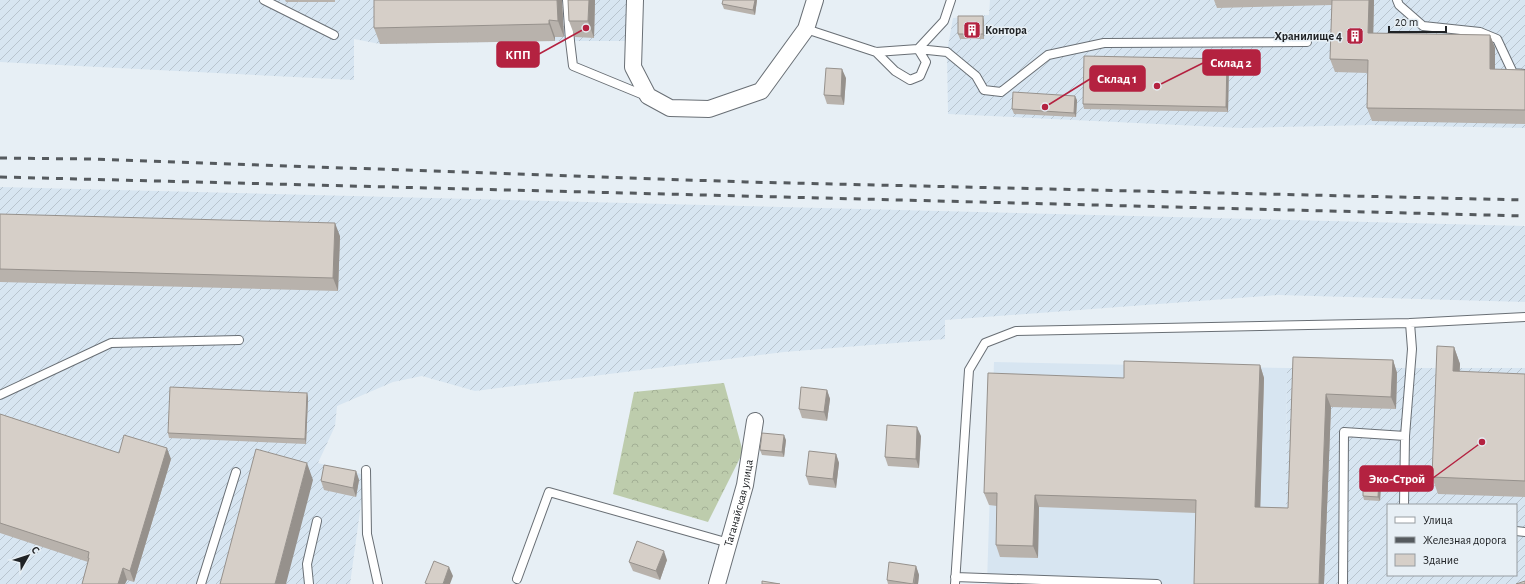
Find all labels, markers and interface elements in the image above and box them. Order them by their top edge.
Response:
scale bar [1389,8,1446,34]
text: 20 m [1395,16,1418,28]
building icon: Контора [962,20,982,40]
place label: Контора [985,24,1027,36]
building icon: Хранилище 4 [1345,26,1365,46]
place label: Хранилище 4 [1274,30,1342,42]
callout: КПП [497,42,539,67]
text: КПП [505,49,531,62]
callout: Склад 2 [1203,50,1260,75]
text: Склад 2 [1210,57,1252,70]
callout: Склад 1 [1090,66,1145,91]
text: Склад 1 [1097,73,1137,86]
street label: Таганайская улица [722,458,755,548]
callout: Эко-Строй [1360,466,1433,491]
text: Эко-Строй [1369,473,1425,486]
legend [1387,504,1517,576]
text: Улица [1423,514,1453,526]
text: Железная дорога [1423,534,1507,546]
north arrow [8,536,48,576]
text: С [29,544,42,556]
text: Здание [1423,554,1459,566]

